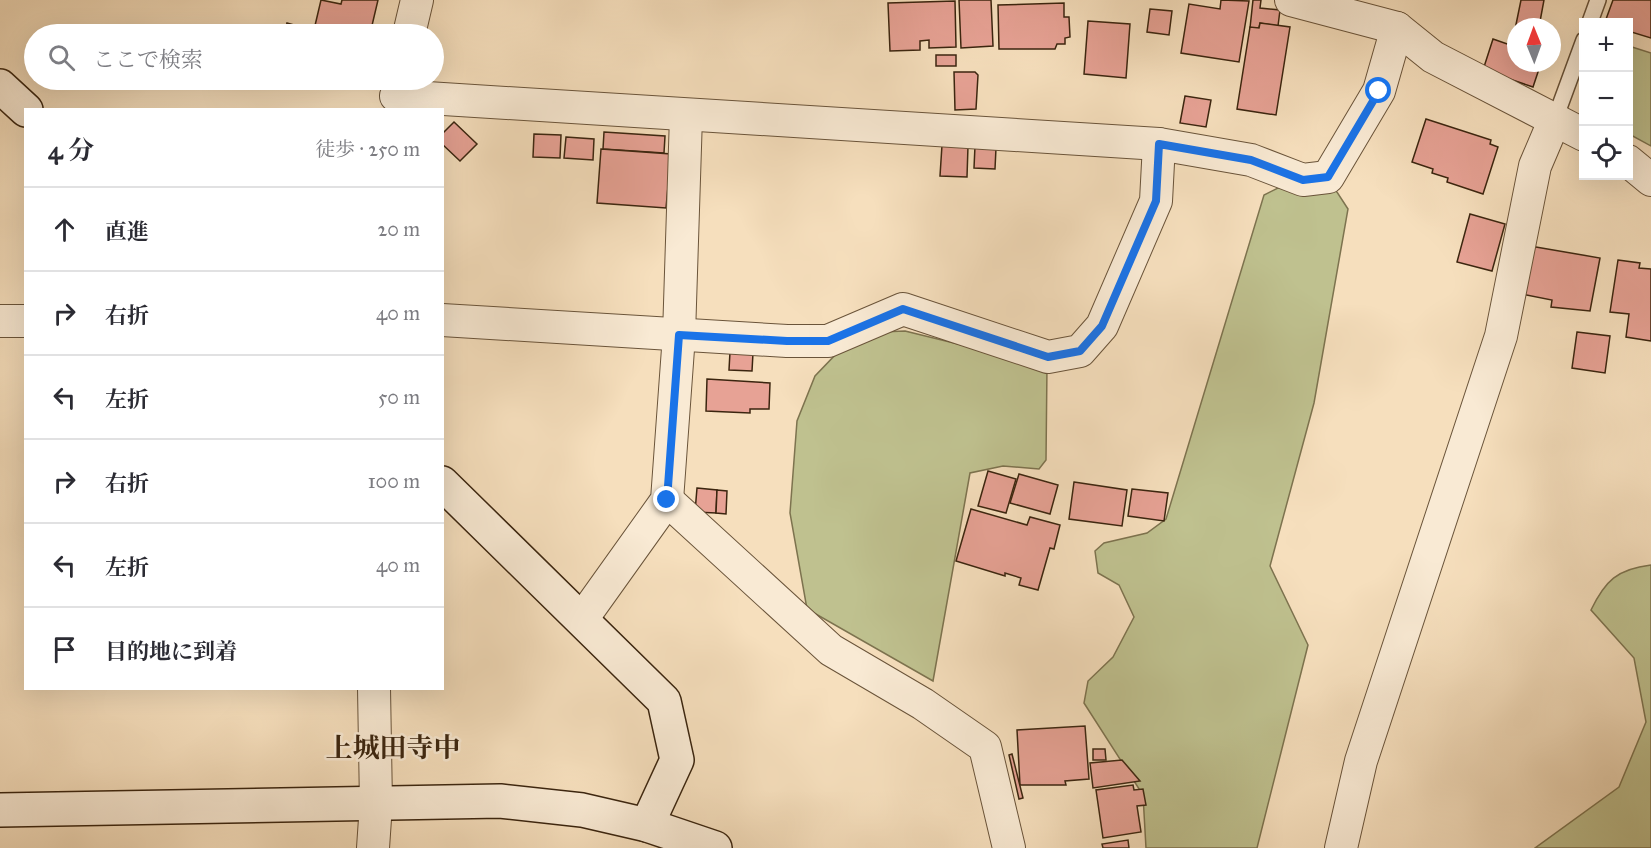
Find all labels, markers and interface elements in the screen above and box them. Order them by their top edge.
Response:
north arrow [1507,18,1561,72]
map controls [1579,18,1633,180]
button: + [1579,18,1633,72]
search box [24,24,444,90]
icon: search [45,41,78,74]
text: ここで検索 [93,46,203,73]
button: − [1579,72,1633,126]
route start [1365,77,1391,103]
button: locate [1579,126,1633,180]
text: 4 分 [48,134,94,166]
text: 徒歩 · 250 m [315,137,420,161]
icon: ahead [48,213,81,246]
text: 20 m [377,217,420,241]
text: 直進 [105,218,149,245]
icon: right [48,297,81,330]
text: 40 m [376,301,420,325]
text: 右折 [105,302,149,329]
icon: left [48,381,81,414]
text: 50 m [378,385,420,409]
text: 左折 [105,386,149,413]
icon: right [48,465,81,498]
text: 100 m [368,469,420,493]
text: 右折 [105,470,149,497]
route end [653,486,679,512]
icon: left [48,549,81,582]
text: 40 m [376,553,420,577]
text: 左折 [105,554,149,581]
icon: arrive [48,633,81,666]
text: 目的地に到着 [105,638,237,665]
district label: 上城田寺中 [326,731,461,764]

